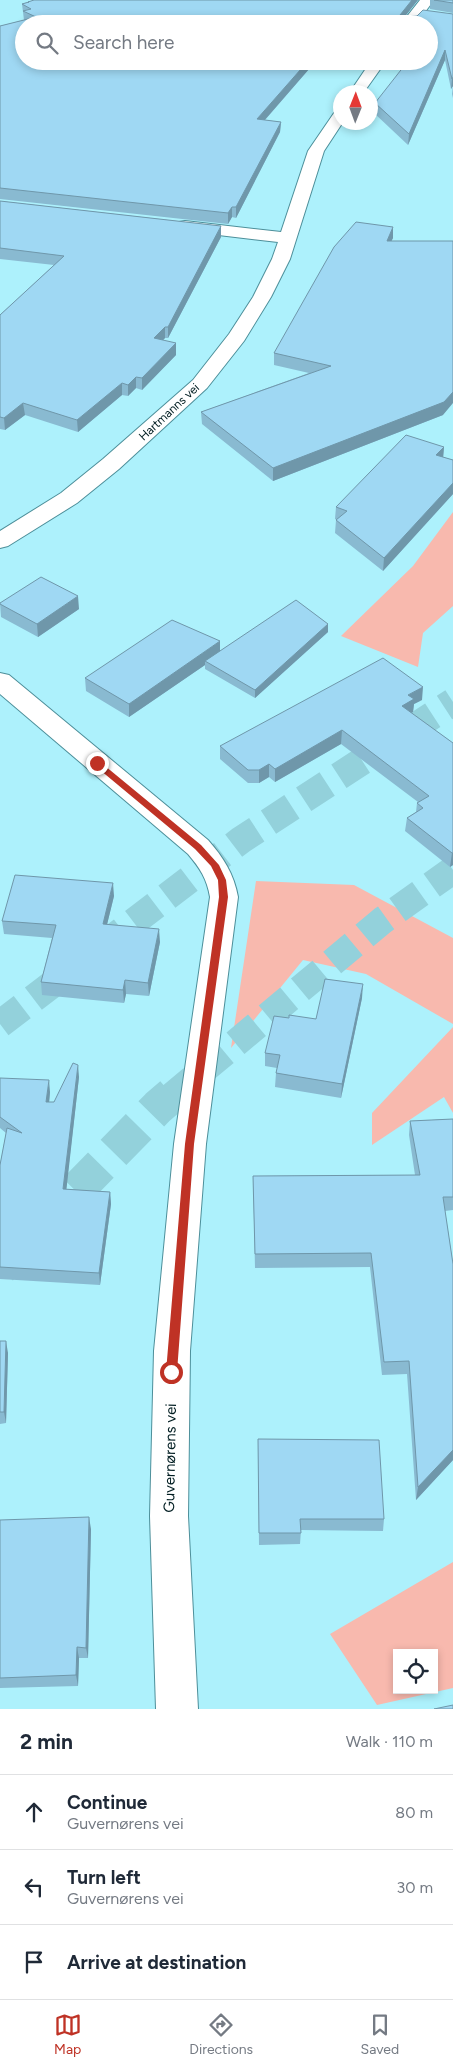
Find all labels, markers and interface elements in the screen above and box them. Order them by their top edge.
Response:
search box [15,15,438,70]
icon: search [33,29,61,57]
text: Search here [73,31,175,54]
north arrow [333,85,378,130]
street label: Hartmanns vei [136,380,202,444]
route end [86,752,109,775]
route start [160,1361,183,1384]
street label: Guvernørens vei [160,1403,180,1513]
map controls [393,1649,438,1694]
button: locate [393,1649,438,1694]
text: 2 min [20,1729,73,1754]
text: Walk · 110 m [346,1732,433,1751]
text: Continue [67,1791,147,1814]
icon: ahead [20,1798,48,1826]
text: 80 m [395,1803,433,1822]
text: Guvernørens vei [67,1814,184,1833]
text: Turn left [67,1866,141,1889]
icon: left [20,1873,48,1901]
text: 30 m [396,1878,433,1897]
text: Guvernørens vei [67,1889,184,1908]
icon: arrive [20,1948,48,1976]
text: Arrive at destination [67,1951,246,1974]
tab: Map [54,2011,82,2058]
tab: Directions [189,2011,253,2058]
tab: Saved [361,2011,399,2058]

